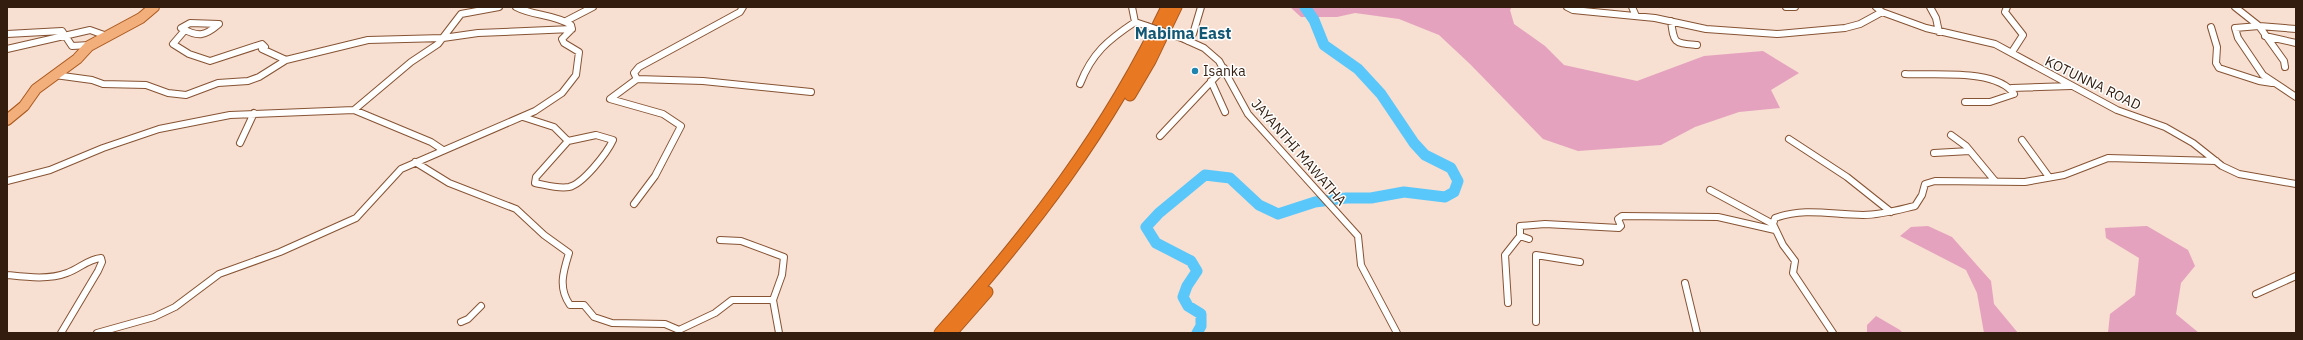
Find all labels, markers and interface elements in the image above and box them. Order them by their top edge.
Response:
district label: Mabima East [1135,23,1231,43]
street label: KOTUNNA ROAD [2042,52,2144,114]
place label: Isanka [1203,62,1246,80]
marker: Isanka [1190,66,1200,76]
street label: JAYANTHI MAWATHA [1248,95,1350,209]

